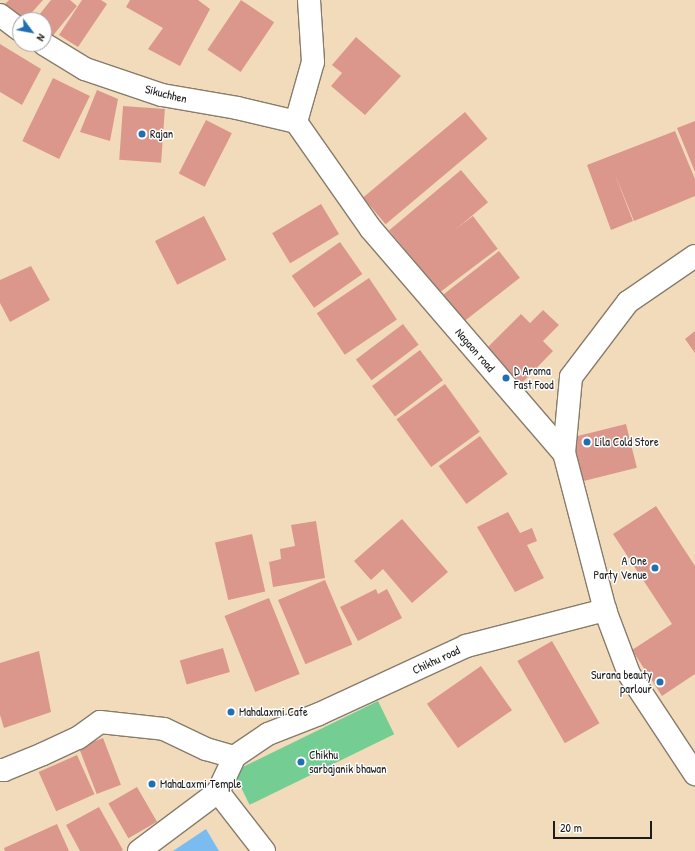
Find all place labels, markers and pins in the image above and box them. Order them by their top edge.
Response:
place label: Rajan [150,127,173,141]
marker: Rajan [137,129,147,139]
place label: D Aroma Fast Food [514,364,554,392]
marker: D Aroma Fast Food [501,373,511,383]
place label: Lila Cold Store [595,435,659,449]
marker: Lila Cold Store [582,437,592,447]
place label: A One Party Venue [593,554,647,582]
marker: A One Party Venue [650,563,660,573]
place label: Surana beauty parlour [591,668,652,696]
marker: Surana beauty parlour [655,677,665,687]
place label: Mahalaxmi Cafe [239,705,308,719]
marker: Mahalaxmi Cafe [226,707,236,717]
place label: Chikhu sarbajanik bhawan [309,748,386,776]
marker: Chikhu sarbajanik bhawan [296,757,306,767]
place label: MahaLaxmi Temple [160,777,241,791]
marker: MahaLaxmi Temple [147,779,157,789]

